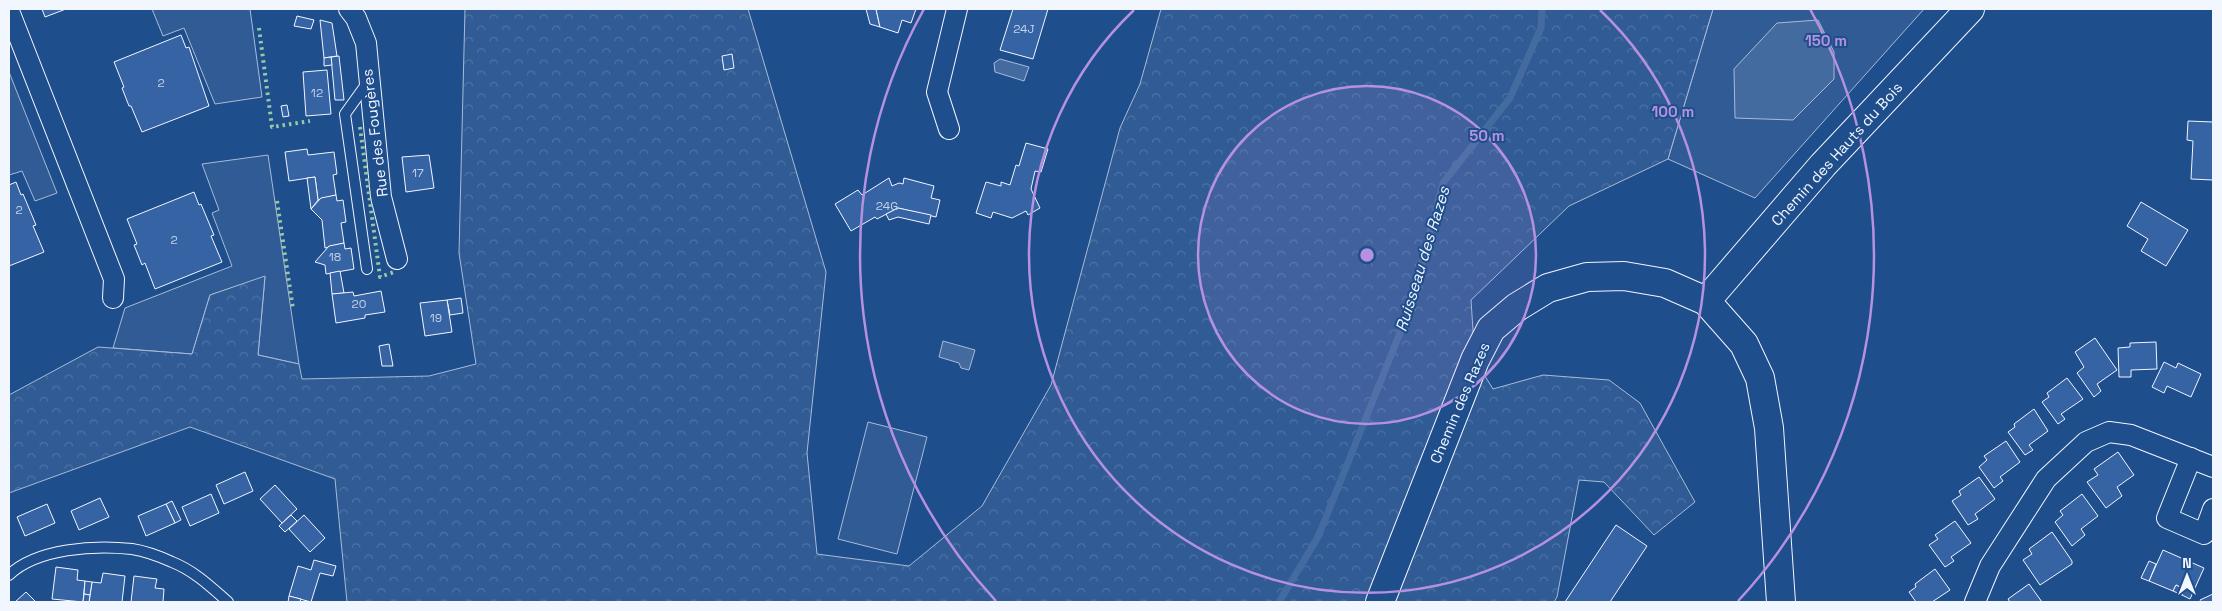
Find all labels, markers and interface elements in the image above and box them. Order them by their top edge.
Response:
house number: 24J [1013,21,1035,37]
text: 150 m [1805,31,1847,50]
street label: Rue des Fougères [357,68,392,198]
house number: 2 [157,75,165,91]
street label: Chemin des Hauts du Bois [1767,78,1906,230]
house number: 12 [311,85,323,101]
text: 100 m [1652,102,1694,121]
text: 50 m [1469,126,1505,145]
house number: 17 [412,165,424,181]
water label: Ruisseau des Razes [1390,184,1455,334]
house number: 24G [876,198,898,214]
house number: 2 [15,202,23,218]
house number: 2 [170,232,178,248]
centre of rings [1358,246,1376,264]
house number: 18 [329,249,341,265]
house number: 20 [352,296,366,312]
house number: 19 [430,310,442,326]
street label: Chemin des Razes [1425,339,1494,466]
north arrow [2162,551,2212,601]
text: N [2182,554,2192,572]

